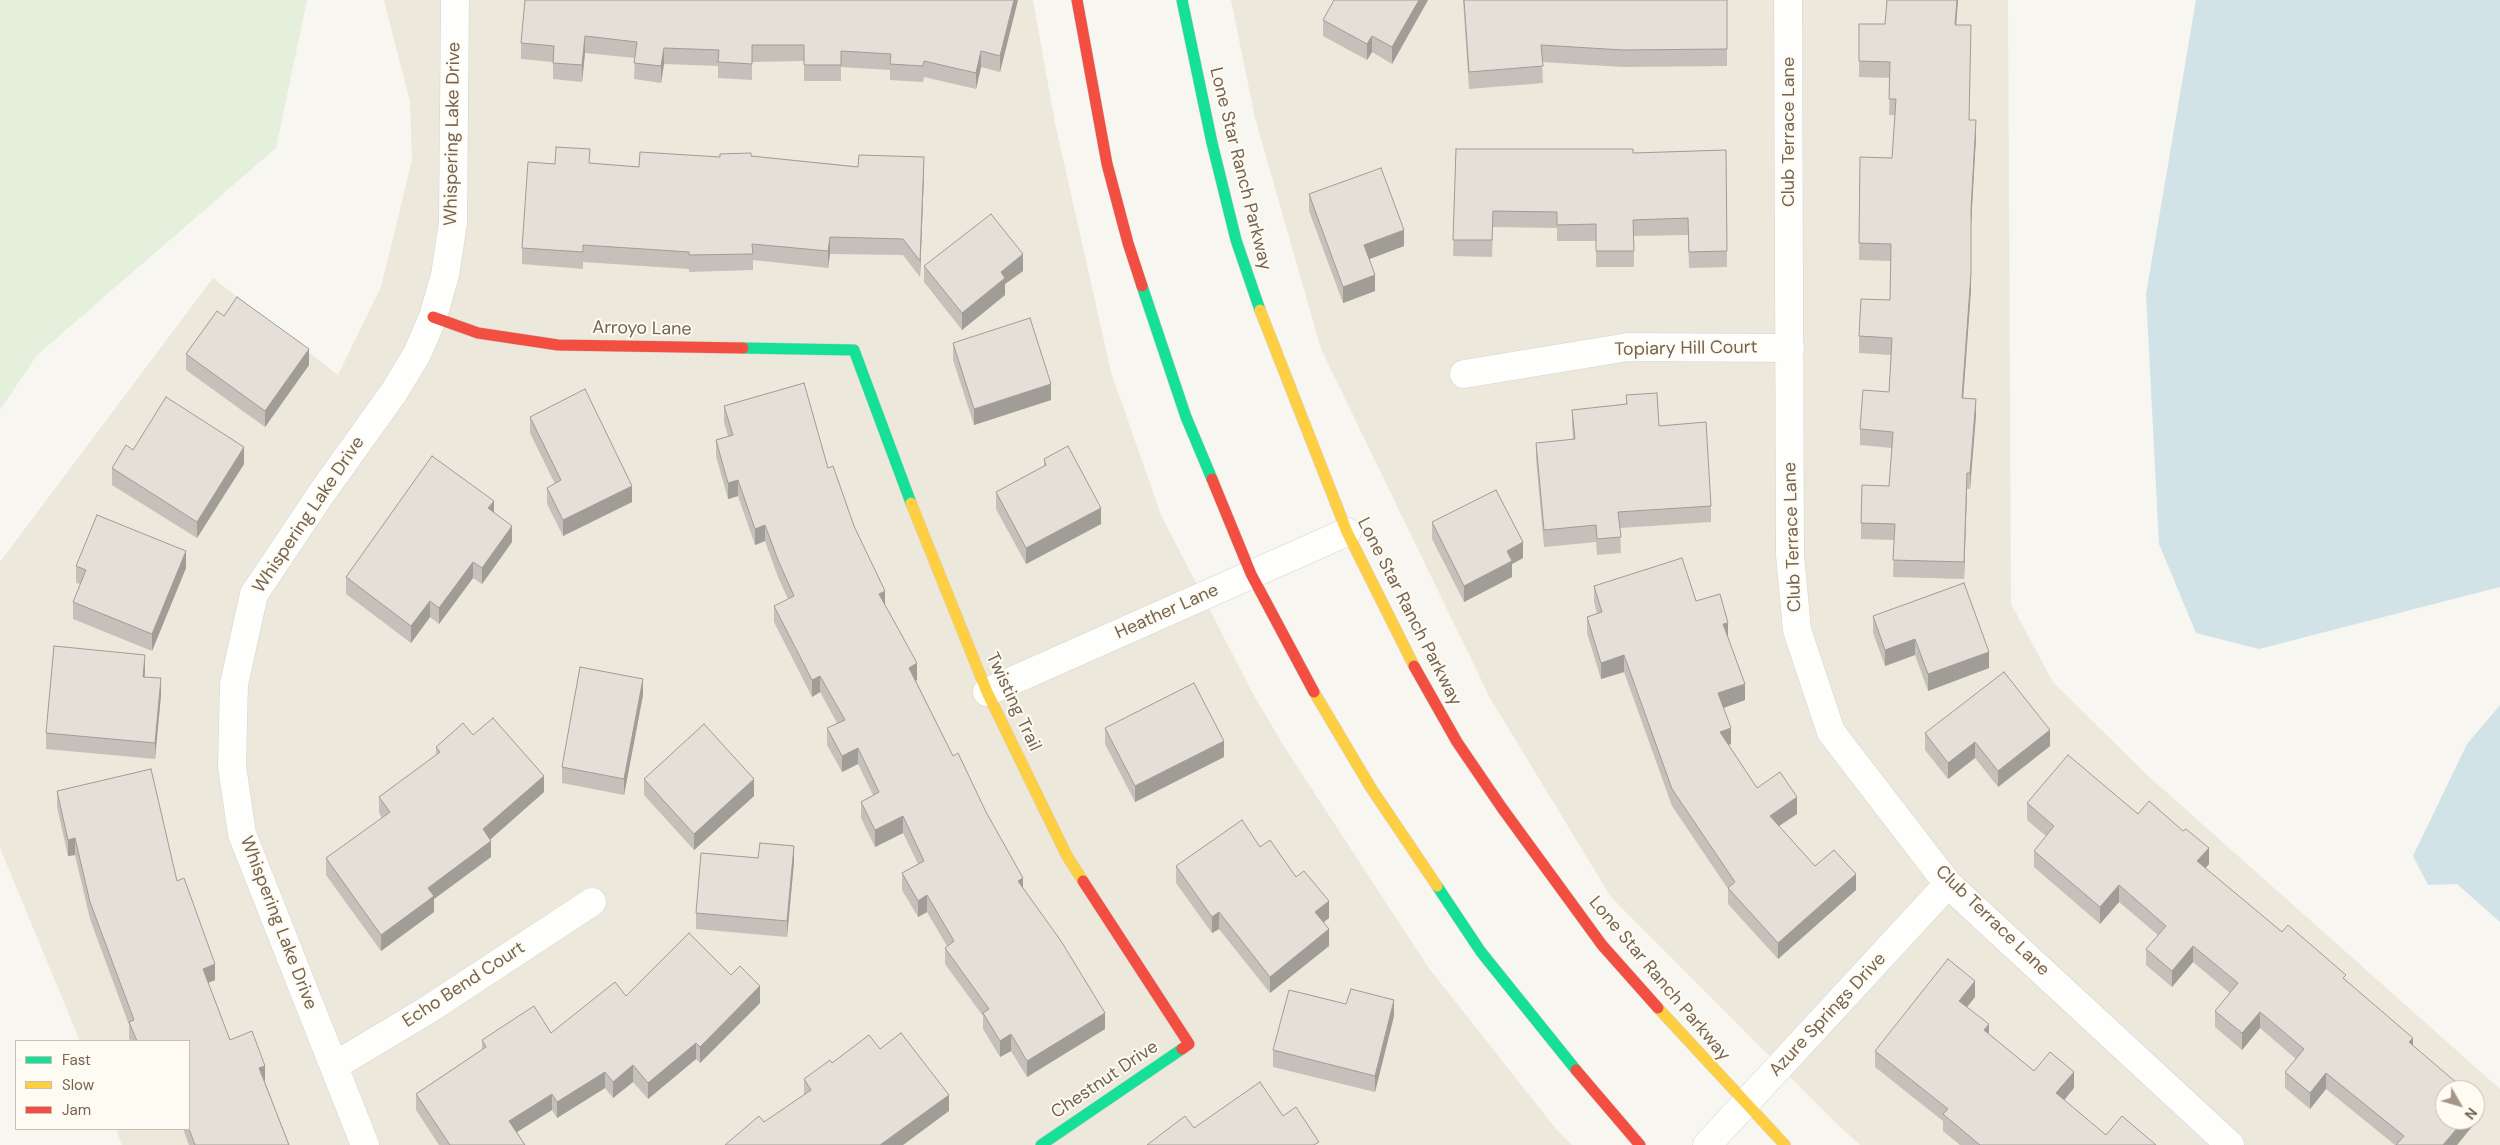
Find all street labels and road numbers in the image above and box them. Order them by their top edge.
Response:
street label: Whispering Lake Drive [441,42,465,226]
street label: Club Terrace Lane [1778,57,1800,207]
street label: Lone Star Ranch Parkway [1204,65,1276,273]
street label: Arroyo Lane [592,317,692,341]
street label: Topiary Hill Court [1614,337,1758,361]
street label: Whispering Lake Drive [249,433,369,597]
street label: Club Terrace Lane [1780,462,1806,612]
street label: Lone Star Ranch Parkway [1352,514,1466,710]
street label: Heather Lane [1112,580,1222,644]
street label: Twisting Trail [981,649,1045,755]
street label: Whispering Lake Drive [235,833,321,1013]
street label: Club Terrace Lane [1930,861,2054,981]
street label: Lone Star Ranch Parkway [1584,892,1734,1066]
street label: Echo Bend Court [399,937,529,1033]
street label: Azure Springs Drive [1765,949,1891,1081]
street label: Chestnut Drive [1047,1036,1163,1124]

